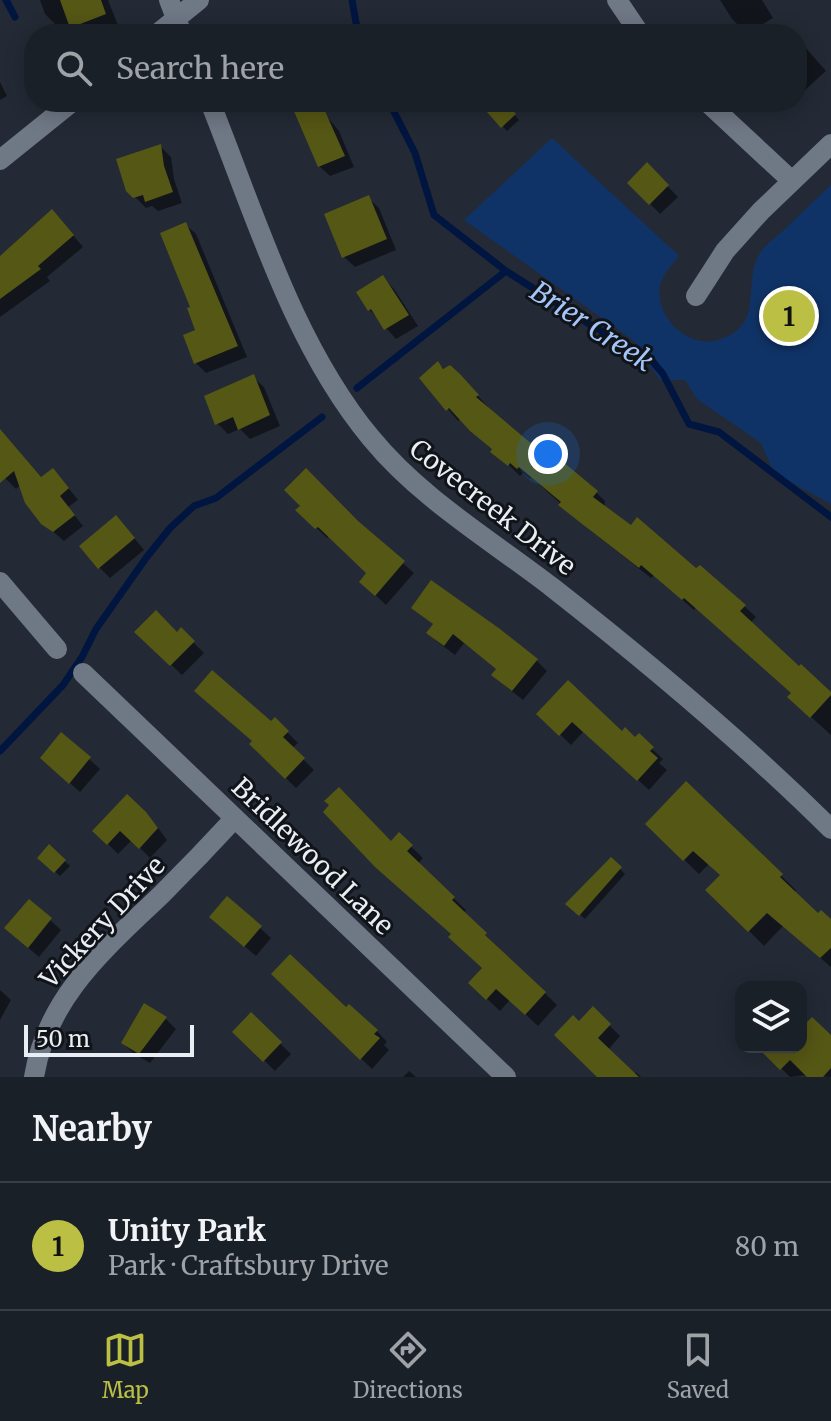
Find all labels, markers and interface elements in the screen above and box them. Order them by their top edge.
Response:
search box [24,24,807,112]
icon: search [52,46,96,90]
text: Search here [116,49,284,87]
water label: Brier Creek [524,273,660,379]
pin: 1 [763,286,815,346]
street label: Covecreek Drive [403,432,583,582]
your location [528,434,568,474]
street label: Bridlewood Lane [225,770,401,942]
street label: Vickery Drive [32,849,172,996]
map controls [735,981,807,1053]
button: layers [735,981,807,1053]
scale bar [24,1021,194,1057]
text: 50 m [36,1025,90,1053]
text: Nearby [32,1108,152,1150]
text: Unity Park [108,1211,266,1249]
text: 1 [52,1230,64,1263]
text: 80 m [735,1230,799,1263]
text: Park · Craftsbury Drive [108,1249,389,1282]
tab: Map [102,1328,149,1404]
tab: Directions [353,1328,463,1404]
tab: Saved [667,1328,729,1404]

